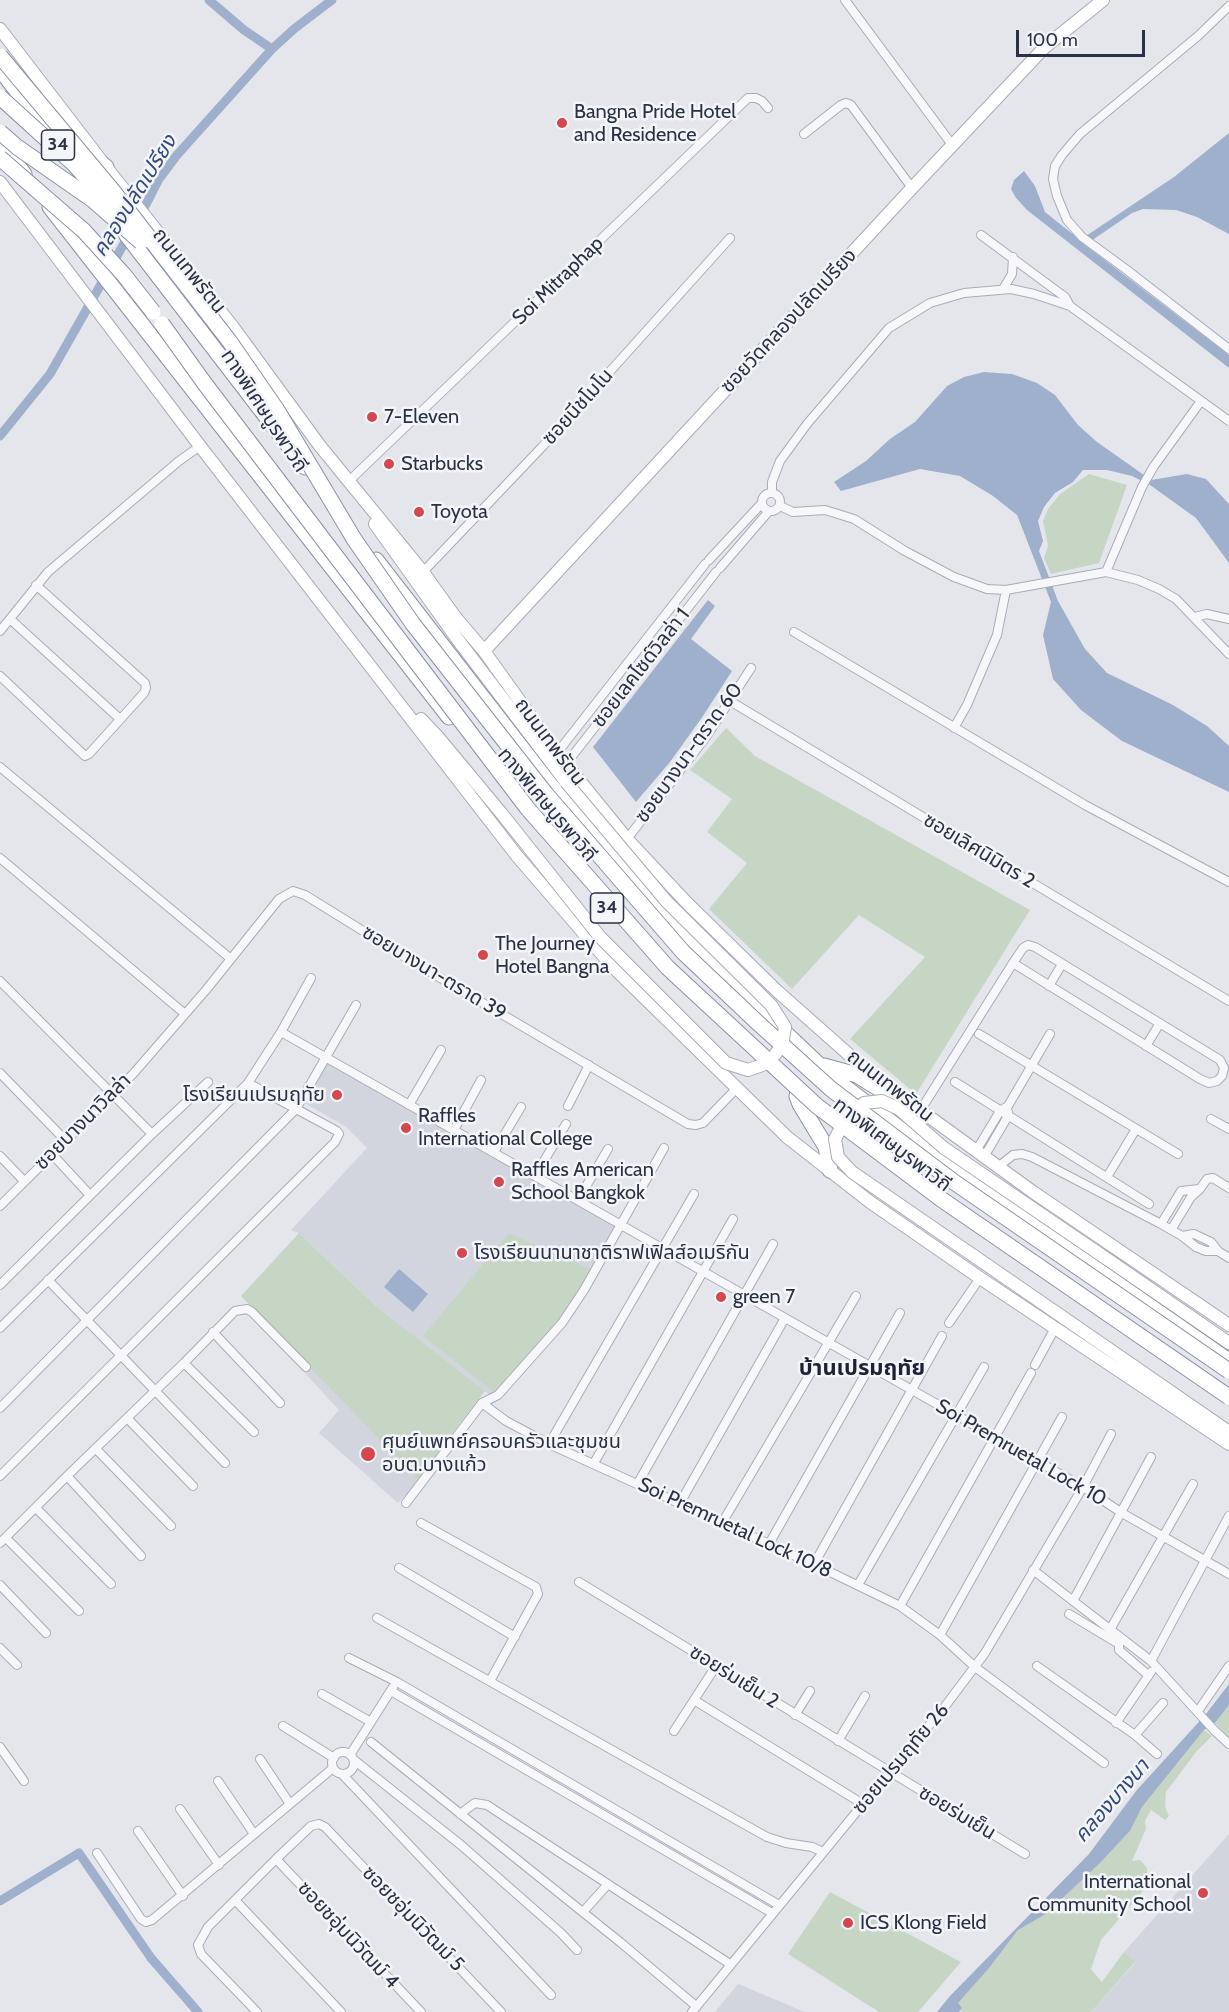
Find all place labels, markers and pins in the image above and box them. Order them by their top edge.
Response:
place label: Bangna Pride Hotel and Residence [574,100,736,147]
marker: Bangna Pride Hotel and Residence [555,116,569,130]
place label: 7-Eleven [384,405,459,429]
marker: 7-Eleven [365,410,379,424]
place label: Starbucks [401,452,483,476]
marker: Starbucks [382,457,396,471]
place label: Toyota [431,500,488,524]
marker: Toyota [412,505,426,519]
place label: The Journey Hotel Bangna [495,932,609,979]
marker: The Journey Hotel Bangna [476,948,490,962]
place label: โรงเรียนเปรมฤทัย [183,1083,325,1107]
marker: โรงเรียนเปรมฤทัย [330,1088,344,1102]
place label: Raffles International College [418,1104,593,1151]
marker: Raffles International College [399,1121,413,1135]
place label: Raffles American School Bangkok [511,1158,654,1205]
marker: Raffles American School Bangkok [492,1175,506,1189]
place label: โรงเรียนนานาชาติราฟเฟิลส์อเมริกัน [474,1241,750,1265]
marker: โรงเรียนนานาชาติราฟเฟิลส์อเมริกัน [455,1246,469,1260]
place label: green 7 [733,1285,795,1309]
marker: green 7 [714,1290,728,1304]
place label: ศุนย์แพทย์ครอบครัวและชุมชน อบต.บางแก้ว [382,1430,621,1477]
marker: ศุนย์แพทย์ครอบครัวและชุมชน อบต.บางแก้ว [359,1445,377,1463]
place label: International Community School [1027,1870,1191,1917]
marker: International Community School [1196,1886,1210,1900]
place label: ICS Klong Field [860,1911,987,1935]
marker: ICS Klong Field [841,1916,855,1930]

